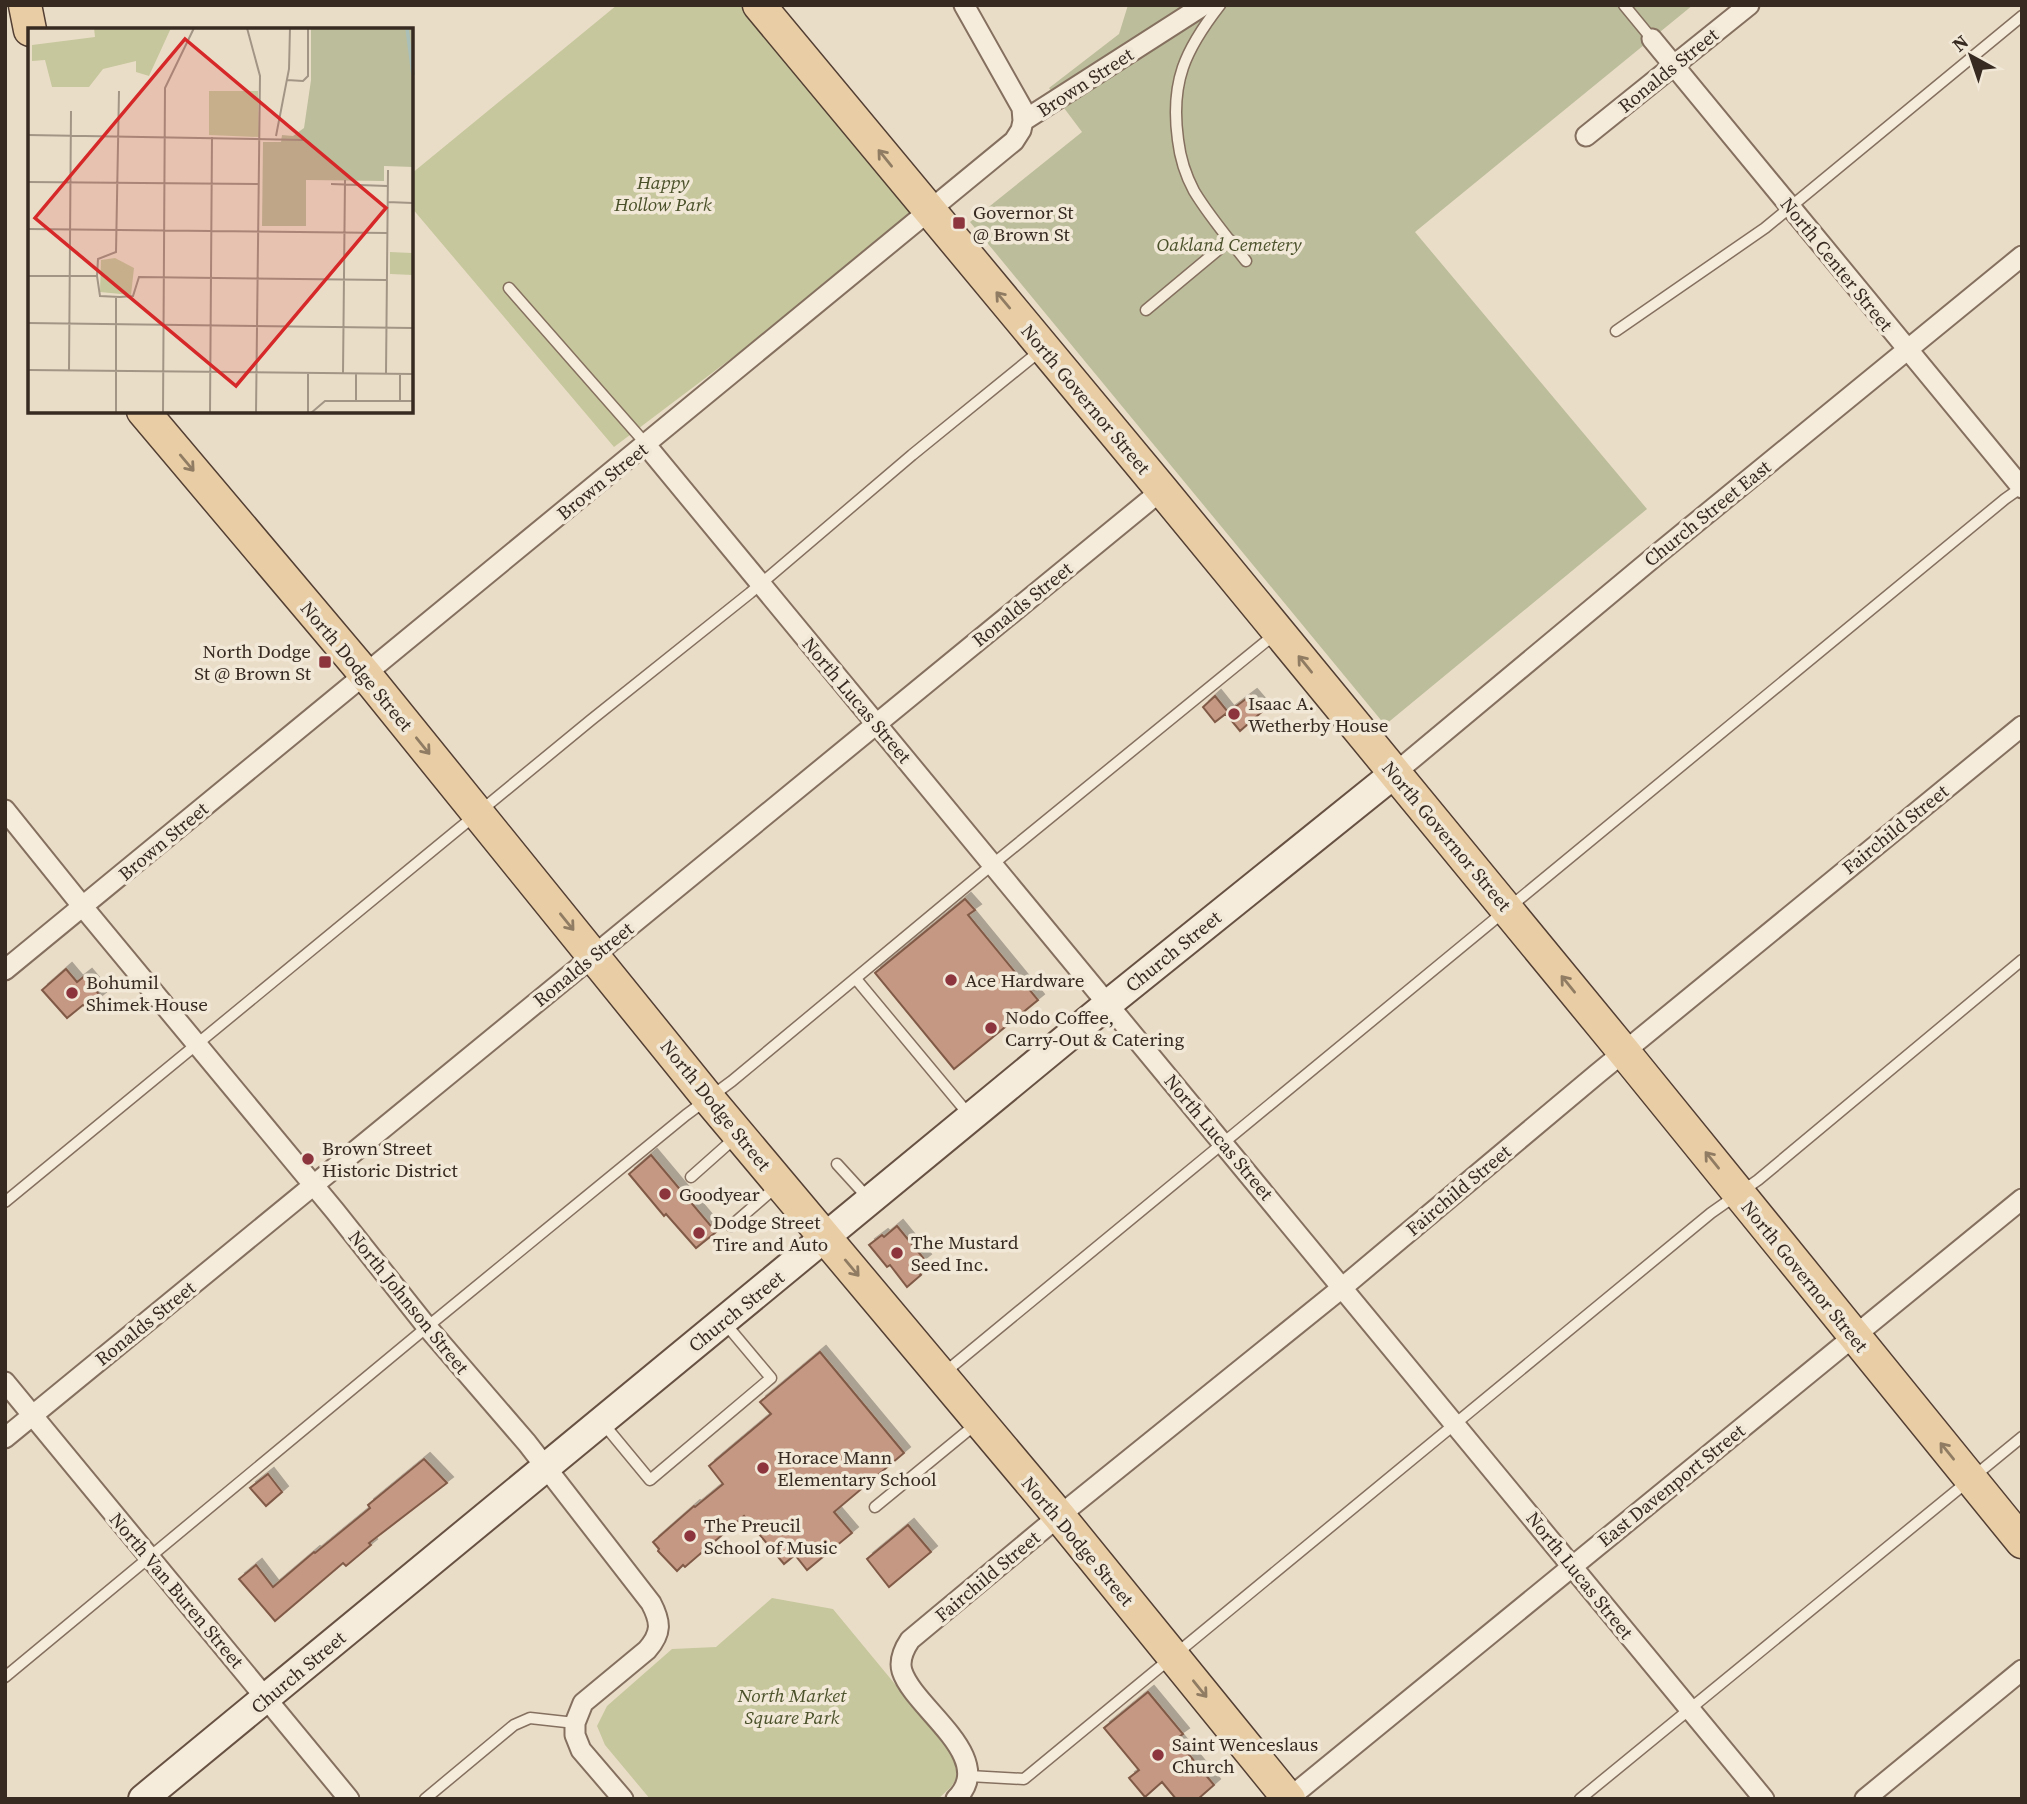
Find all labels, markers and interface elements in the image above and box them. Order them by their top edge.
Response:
street label: Ronalds Street [1612,21,1724,119]
north arrow [1936,21,2006,91]
inset map [28,28,413,413]
text: N [1946,28,1974,57]
street label: Brown Street [1032,41,1139,123]
one-way arrow [877,149,892,167]
park label: Happy Hollow Park [613,169,712,217]
street label: North Center Street [1775,192,1900,337]
place label: Governor St @ Brown St [973,199,1074,247]
marker: Governor St @ Brown St [951,215,967,231]
park label: Oakland Cemetery [1156,231,1302,257]
one-way arrow [995,292,1011,310]
street label: North Governor Street [1015,318,1157,480]
street label: Brown Street [551,436,653,526]
street label: Church Street East [1638,453,1777,572]
one-way arrow [179,454,194,472]
street label: Ronalds Street [966,555,1078,653]
street label: North Dodge Street [295,596,420,737]
street label: North Lucas Street [797,631,918,769]
place label: North Dodge St @ Brown St [194,638,312,686]
marker: North Dodge St @ Brown St [317,654,333,670]
one-way arrow [1297,655,1313,673]
place label: Isaac A. Wetherby House [1248,690,1389,738]
marker: Isaac A. Wetherby House [1226,706,1242,722]
one-way arrow [416,737,431,755]
street label: North Governor Street [1376,755,1518,917]
street label: Fairchild Street [1836,778,1954,880]
street label: Brown Street [113,795,214,886]
street label: Church Street [1120,904,1227,998]
one-way arrow [559,913,575,931]
street label: Ronalds Street [527,915,639,1013]
place label: Ace Hardware [965,967,1085,993]
place label: Bohumil Shimek House [86,969,208,1017]
marker: Ace Hardware [943,972,959,988]
one-way arrow [1561,975,1576,993]
marker: Bohumil Shimek House [64,985,80,1001]
place label: Nodo Coffee, Carry-Out & Catering [1005,1004,1184,1052]
marker: Nodo Coffee, Carry-Out & Catering [983,1020,999,1036]
street label: North Dodge Street [655,1034,778,1177]
street label: North Lucas Street [1159,1068,1280,1206]
place label: Brown Street Historic District [322,1135,458,1183]
street label: Fairchild Street [1400,1138,1517,1242]
marker: Brown Street Historic District [300,1151,316,1167]
one-way arrow [1704,1152,1720,1170]
place label: Goodyear [679,1181,760,1207]
marker: Goodyear [657,1186,673,1202]
street label: North Governor Street [1736,1195,1875,1358]
place label: Dodge Street Tire and Auto [713,1209,828,1257]
street label: North Johnson Street [343,1225,476,1380]
marker: Dodge Street Tire and Auto [691,1225,707,1241]
place label: The Mustard Seed Inc. [911,1229,1019,1277]
marker: The Mustard Seed Inc. [889,1245,905,1261]
one-way arrow [844,1259,859,1277]
street label: Church Street [683,1264,790,1358]
street label: Ronalds Street [89,1274,201,1372]
street label: East Davenport Street [1592,1417,1751,1553]
one-way arrow [1940,1443,1955,1461]
place label: Horace Mann Elementary School [777,1444,937,1492]
marker: Horace Mann Elementary School [755,1460,771,1476]
street label: North Dodge Street [1016,1471,1141,1612]
street label: North Lucas Street [1520,1506,1640,1645]
street label: North Van Buren Street [104,1507,251,1674]
place label: The Preucil School of Music [704,1512,838,1560]
street label: Fairchild Street [929,1524,1046,1628]
marker: The Preucil School of Music [682,1528,698,1544]
street label: Church Street [245,1624,352,1719]
one-way arrow [1192,1679,1208,1697]
park label: North Market Square Park [737,1682,847,1730]
place label: Saint Wenceslaus Church [1172,1731,1318,1779]
marker: Saint Wenceslaus Church [1150,1747,1166,1763]

